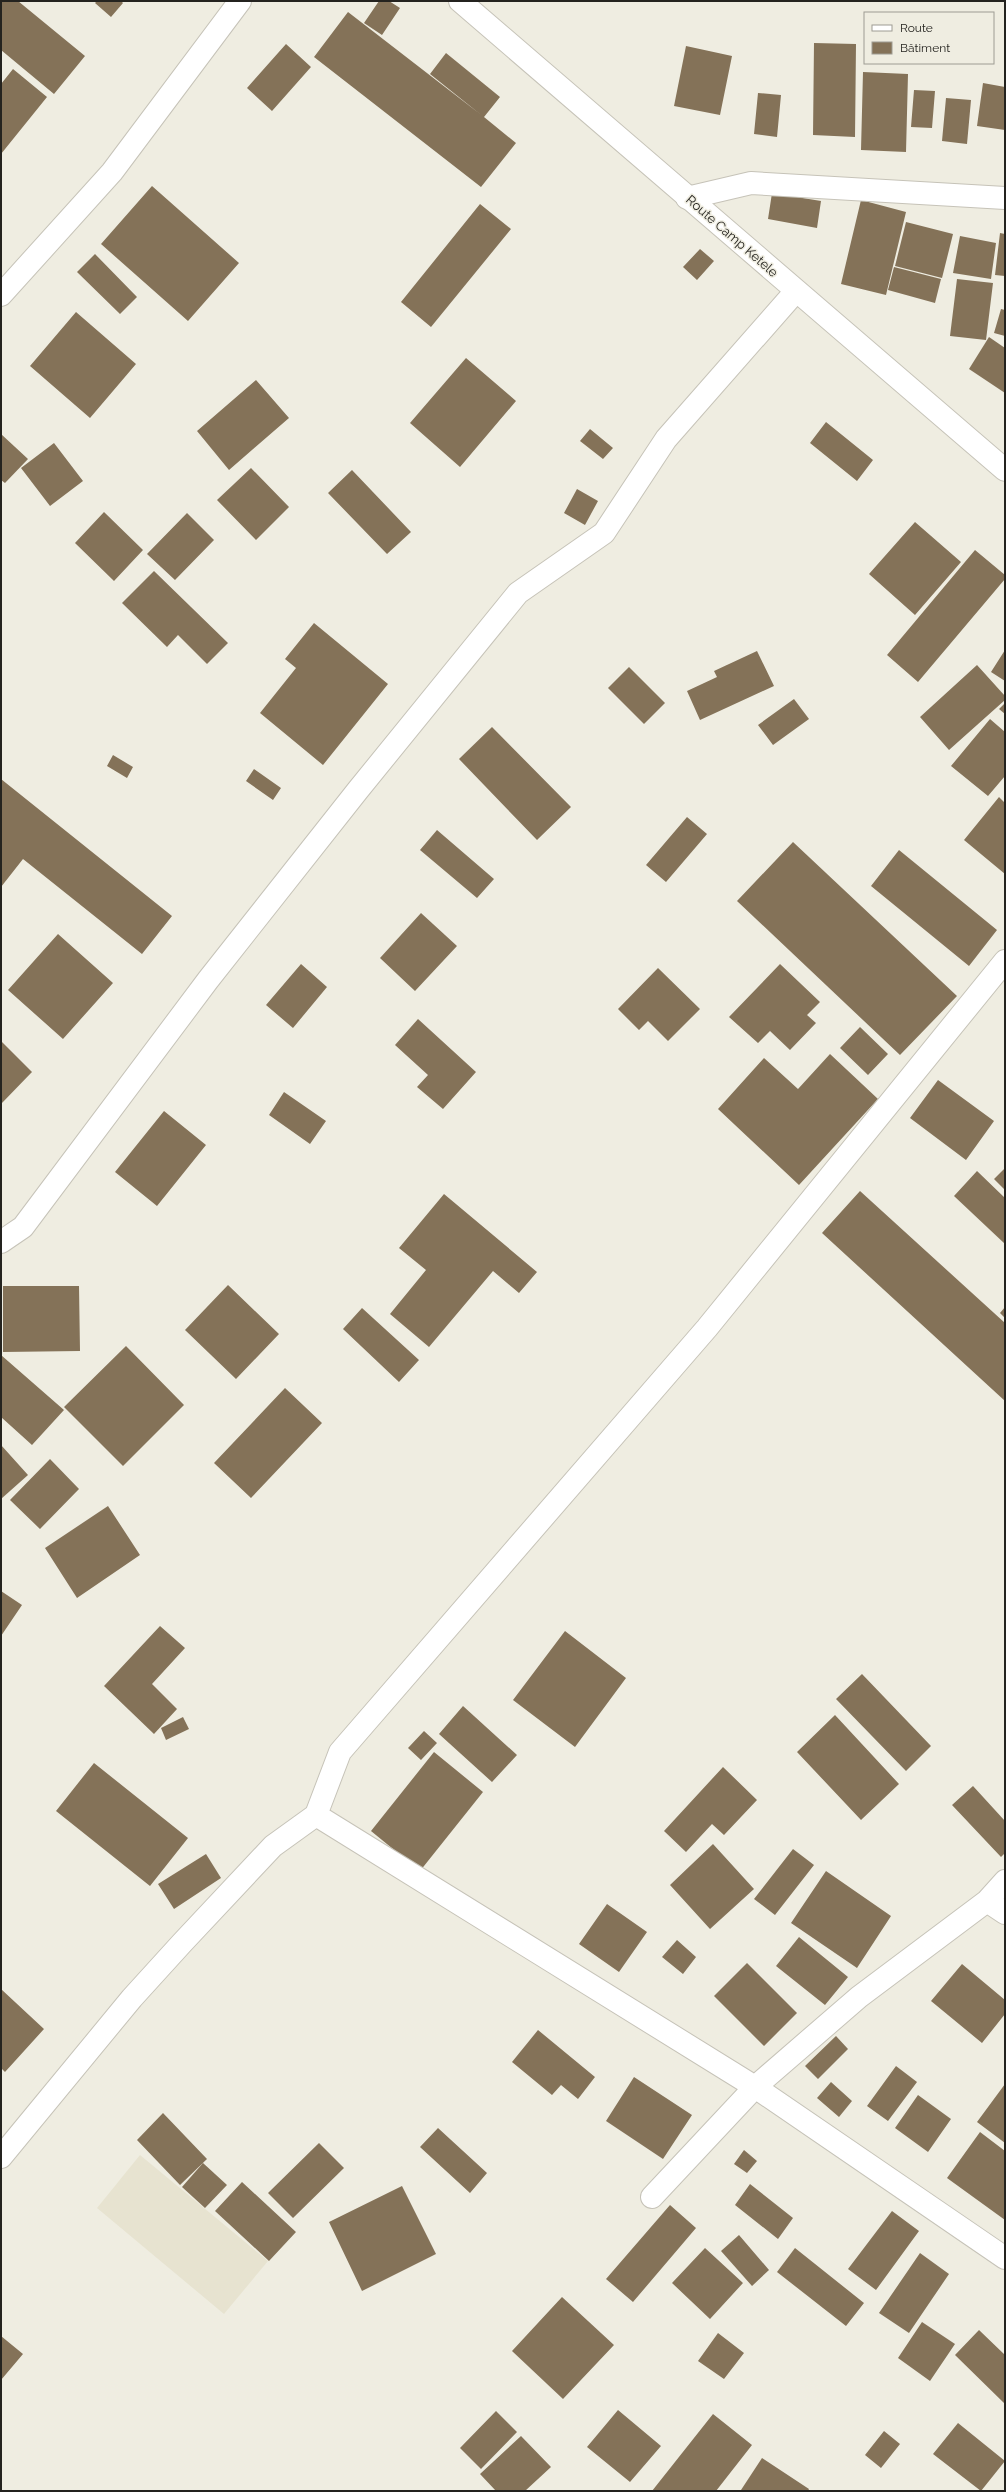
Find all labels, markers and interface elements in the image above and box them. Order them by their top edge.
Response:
legend [864,12,994,64]
text: Route [900,21,933,35]
text: Bâtiment [900,41,950,55]
street label: Route Camp Ketele [683,192,781,280]

